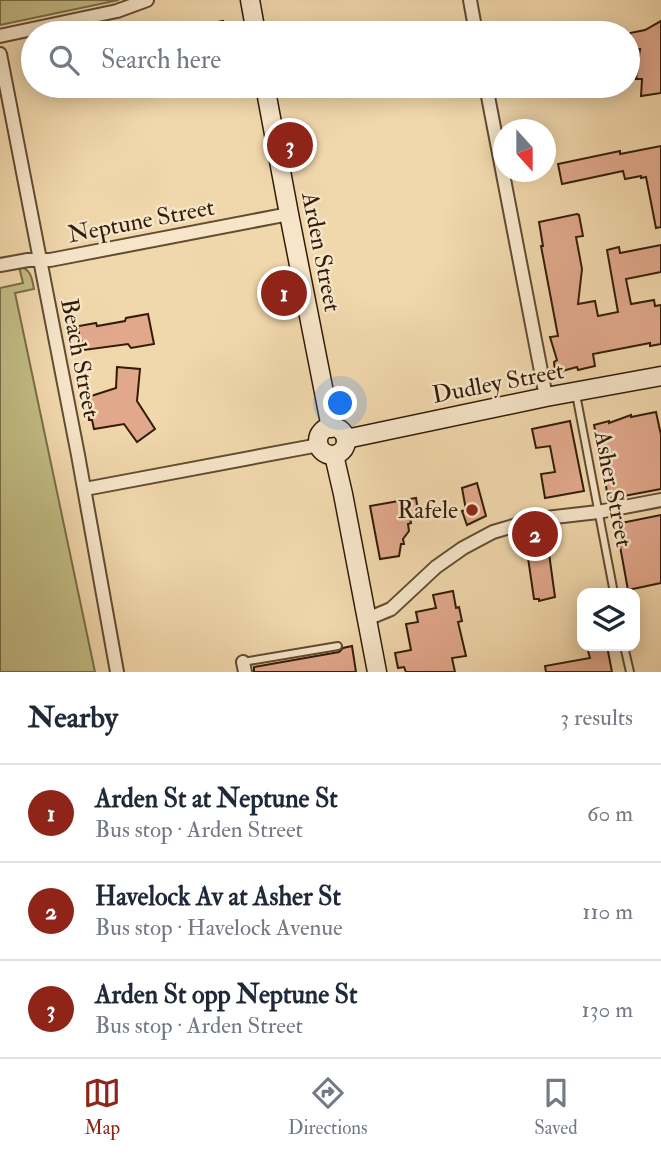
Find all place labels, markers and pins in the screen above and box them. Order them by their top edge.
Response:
pin: 3 [267,119,313,171]
pin: 1 [261,267,307,319]
place label: Rafele [397,495,458,526]
marker: Rafele [464,502,480,518]
pin: 2 [512,508,558,560]

